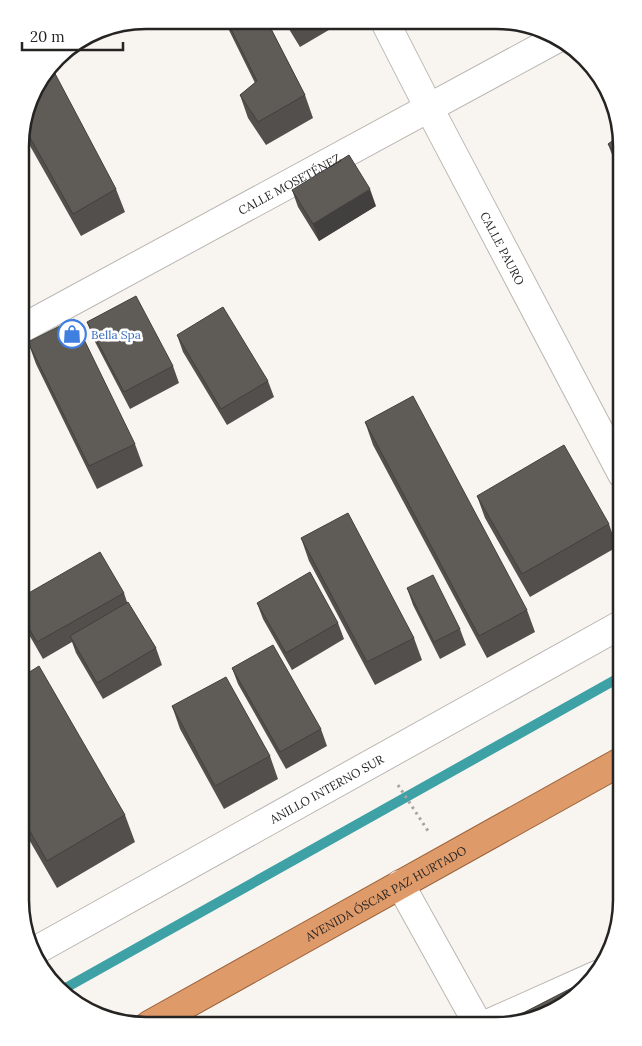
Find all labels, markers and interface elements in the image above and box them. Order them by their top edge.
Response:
scale bar [22,20,124,52]
text: 20 m [30,27,65,46]
street label: CALLE MOSETÉNEZ [235,150,343,217]
street label: CALLE PAURO [477,209,528,287]
shop icon: Bella Spa [57,319,87,349]
place label: Bella Spa [91,327,141,342]
street label: ANILLO INTERNO SUR [266,751,387,827]
street label: AVENIDA ÓSCAR PAZ HURTADO [302,842,469,944]

